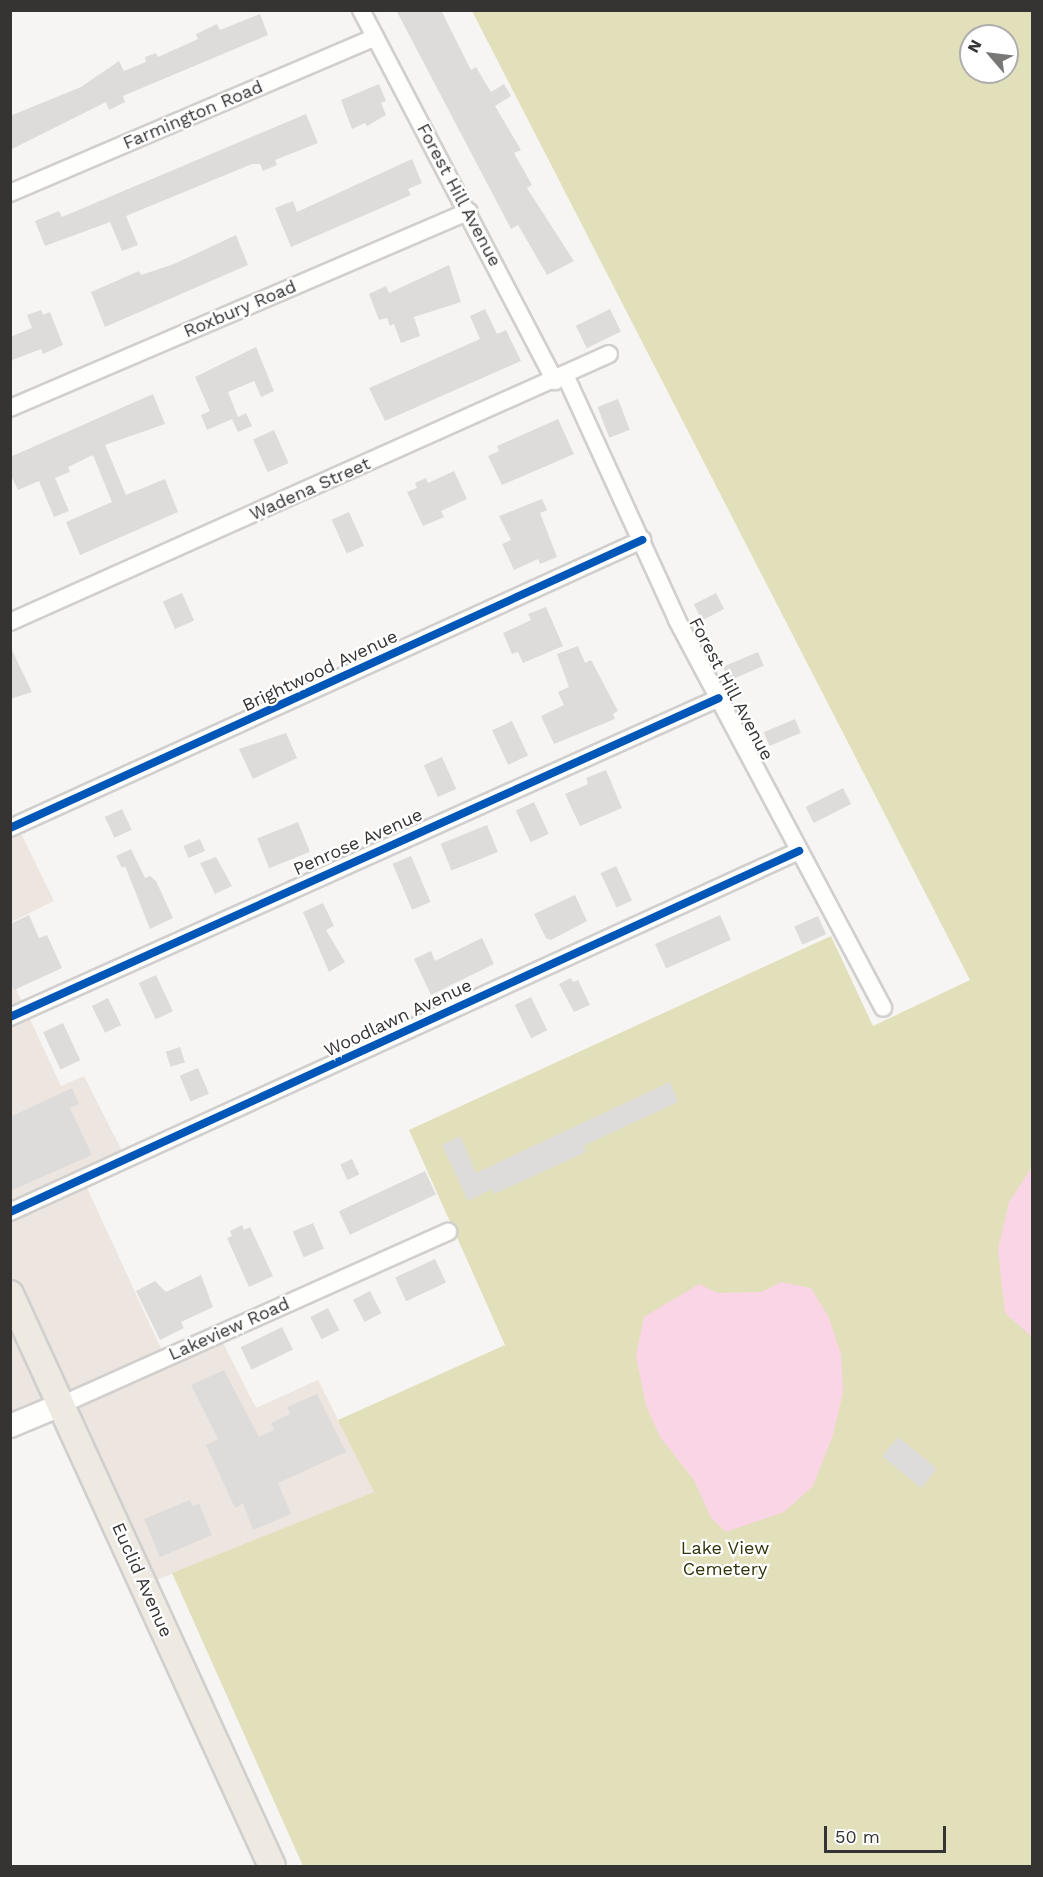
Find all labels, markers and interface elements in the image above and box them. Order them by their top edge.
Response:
north arrow [959,24,1019,84]
text: N [963,37,986,56]
street label: Farmington Road [120,76,266,154]
street label: Forest Hill Avenue [412,119,506,271]
street label: Roxbury Road [180,275,300,343]
street label: Wadena Street [246,453,374,525]
street label: Forest Hill Avenue [684,613,778,765]
street label: Brightwood Avenue [239,625,401,717]
street label: Penrose Avenue [290,804,426,880]
street label: Woodlawn Avenue [320,974,476,1062]
street label: Lakeview Road [165,1293,293,1365]
street label: Euclid Avenue [107,1519,177,1641]
park label: Lake View Cemetery [680,1538,770,1580]
scale bar [827,1814,948,1852]
text: 50 m [835,1826,880,1847]

